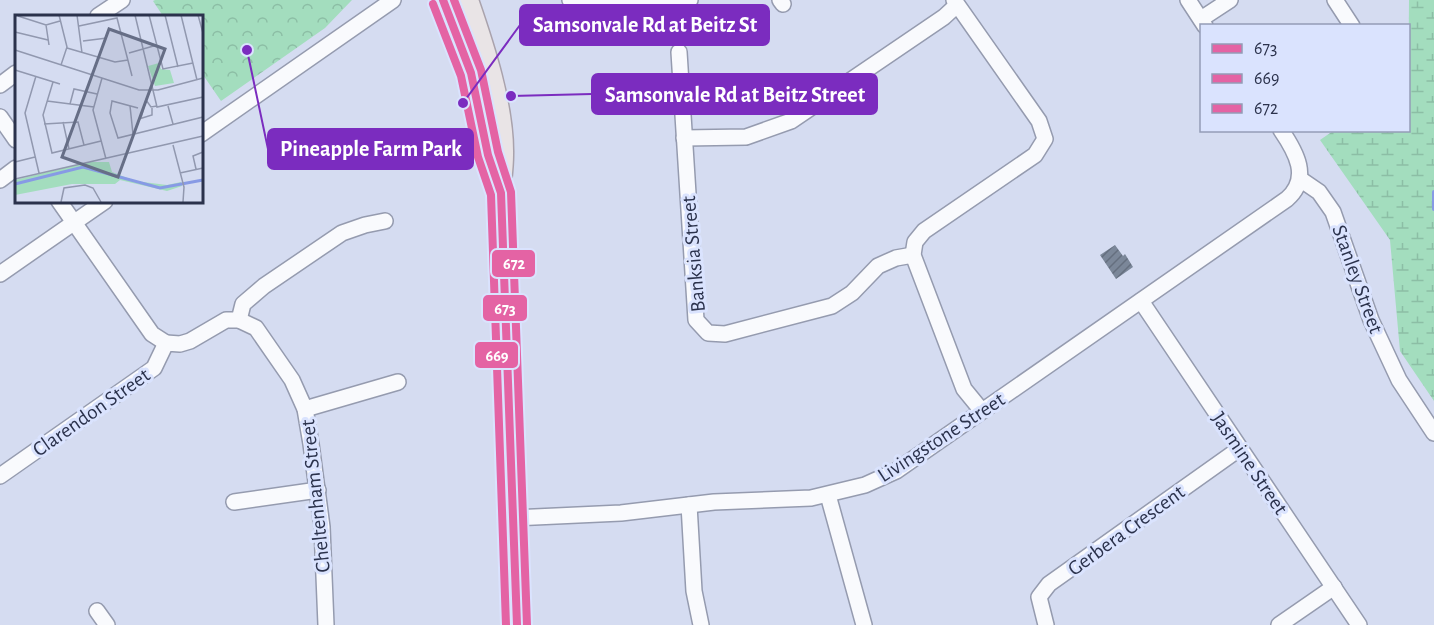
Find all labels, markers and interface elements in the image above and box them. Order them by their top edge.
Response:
callout: Samsonvale Rd at Beitz St [520,5,769,45]
text: Samsonvale Rd at Beitz St [533,14,758,36]
inset map [15,15,202,202]
legend [1200,24,1410,132]
text: 673 [1254,40,1277,58]
text: 669 [1254,70,1279,88]
callout: Samsonvale Rd at Beitz Street [592,74,877,114]
text: Samsonvale Rd at Beitz Street [605,84,866,106]
text: 672 [1254,100,1278,118]
callout: Pineapple Farm Park [268,129,473,169]
text: Pineapple Farm Park [280,138,462,160]
street label: Banksia Street [678,195,709,313]
street label: Stanley Street [1328,222,1387,336]
line badge: 672 [491,249,536,278]
text: 672 [503,256,526,272]
line badge: 673 [482,294,528,322]
text: 673 [494,301,516,317]
line badge: 669 [474,341,519,369]
text: 669 [485,348,509,364]
street label: Clarendon Street [29,364,154,460]
street label: Livingstone Street [874,389,1009,486]
street label: Jasmine Street [1208,408,1292,519]
street label: Cheltenham Street [297,418,334,573]
street label: Gerbera Crescent [1064,481,1189,580]

